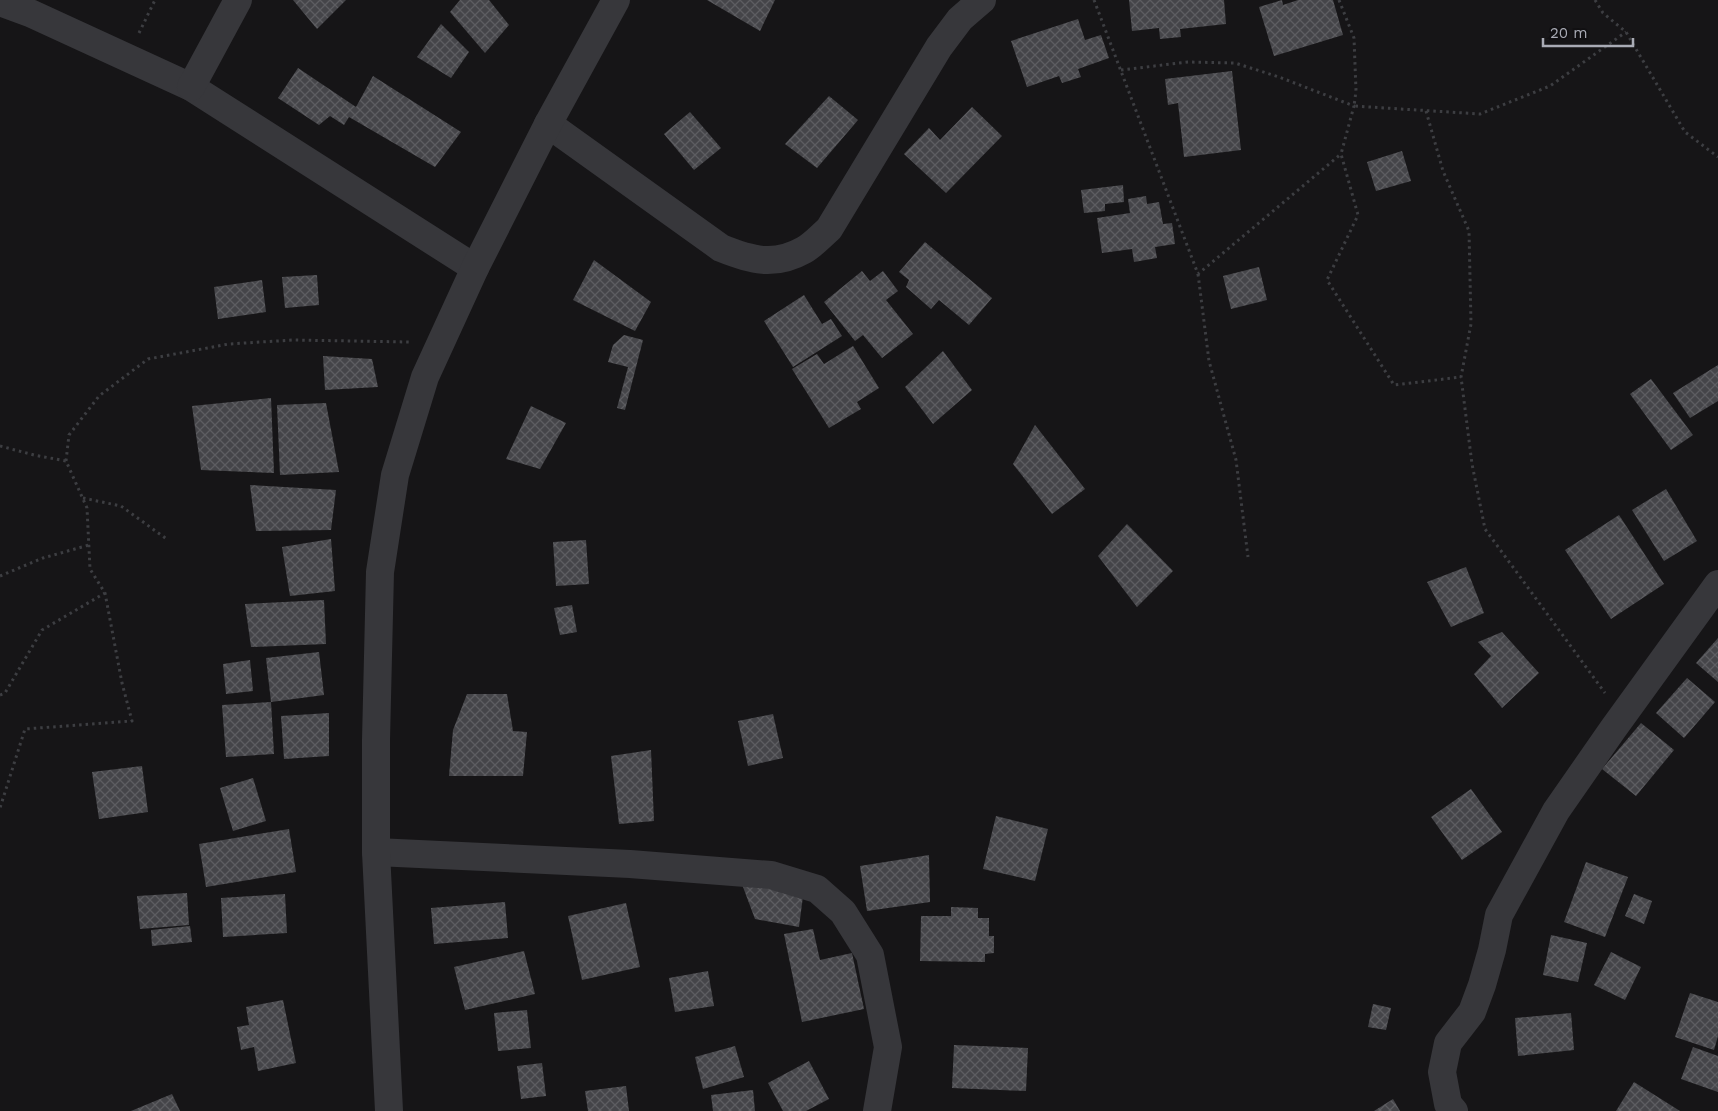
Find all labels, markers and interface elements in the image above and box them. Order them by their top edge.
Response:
scale bar [1543,15,1633,47]
text: 20 m [1550,24,1588,42]

